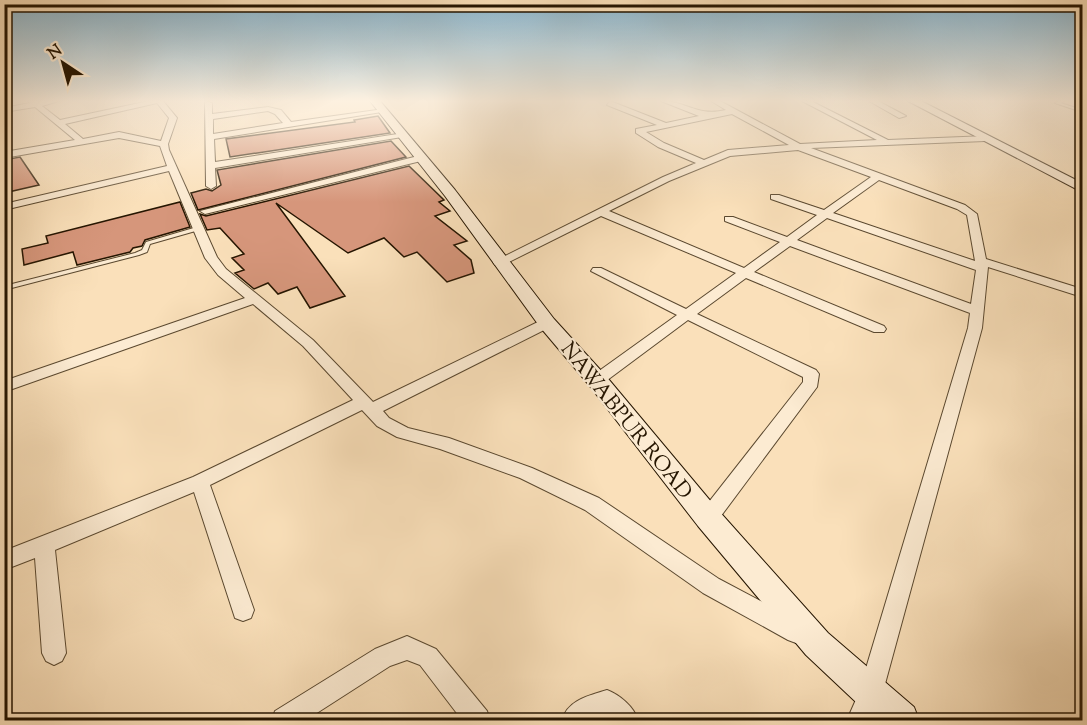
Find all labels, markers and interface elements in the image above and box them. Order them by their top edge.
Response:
north arrow [33,33,93,93]
text: N [44,40,68,66]
street label: NAWABPUR ROAD [552,336,698,506]

